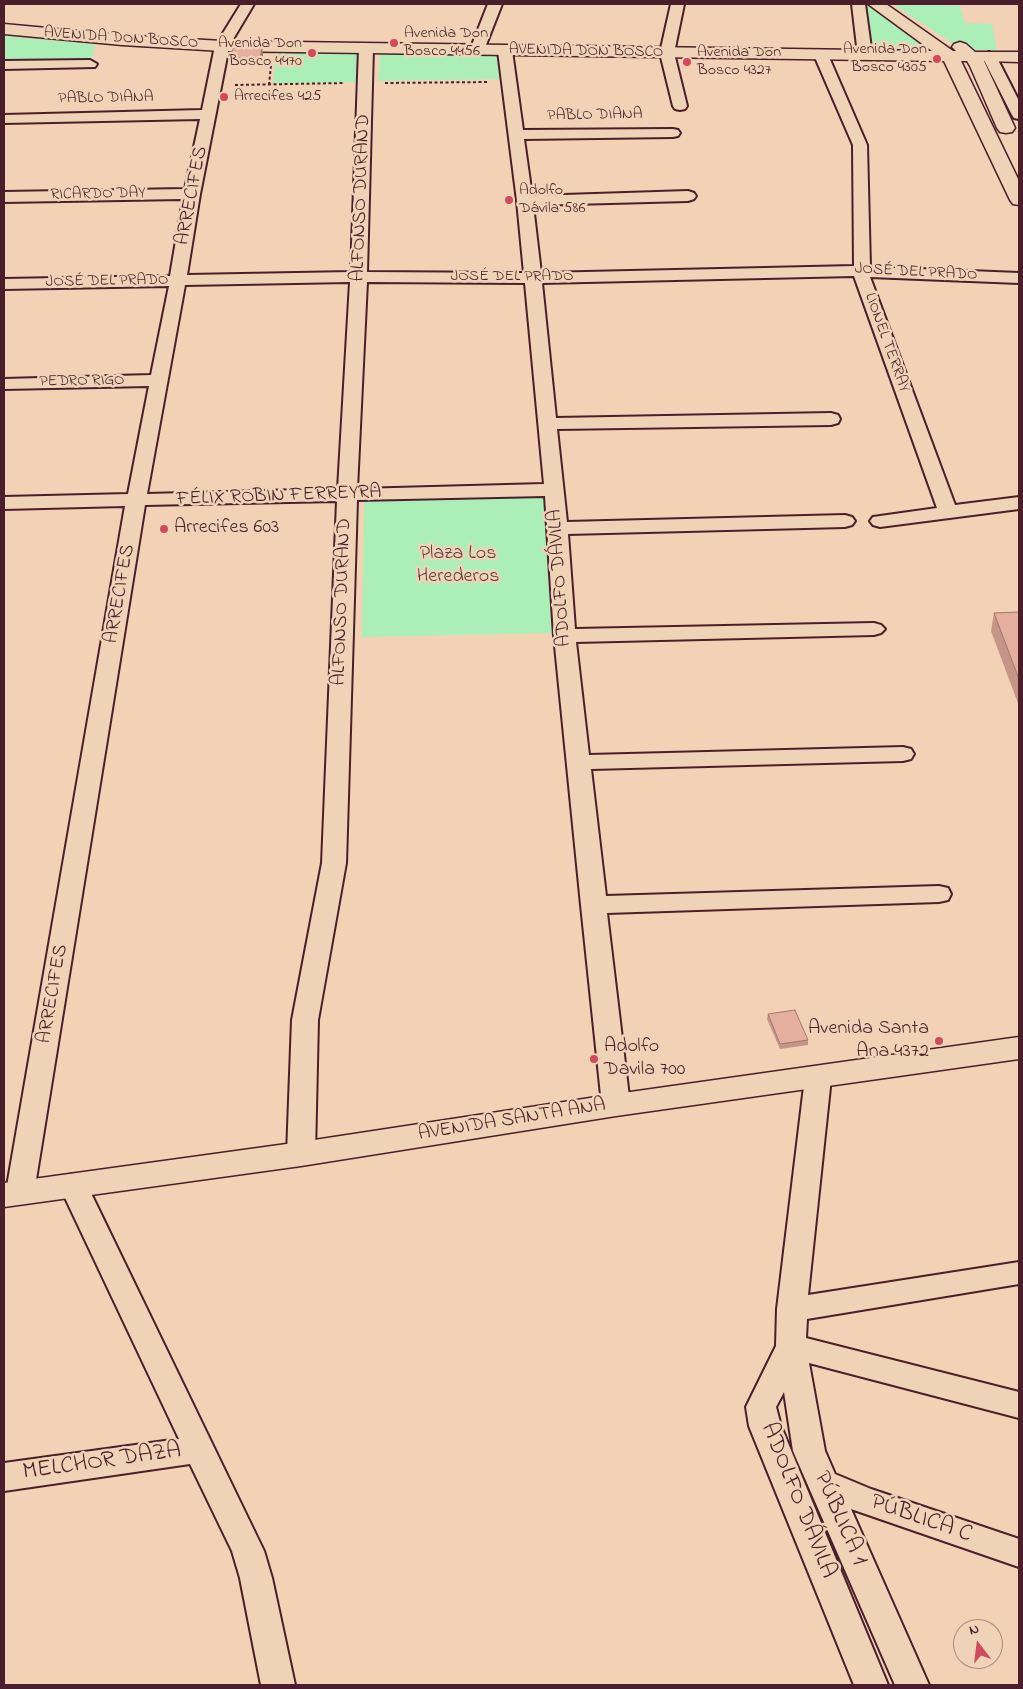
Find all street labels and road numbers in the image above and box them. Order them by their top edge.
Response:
street label: AVENIDA DON BOSCO [43,24,199,54]
street label: AVENIDA DON BOSCO [509,41,663,63]
street label: PABLO DIANA [58,89,154,109]
street label: PABLO DIANA [547,106,643,126]
street label: ALFONSO DURAND [347,114,377,282]
street label: ARRECIFES [172,145,214,247]
street label: RICARDO DAY [50,185,146,205]
street label: JOSÉ DEL PRADO [854,260,978,286]
street label: JOSÉ DEL PRADO [451,267,573,287]
street label: JOSÉ DEL PRADO [45,271,169,293]
street label: LIONEL TERRAY [859,291,913,395]
street label: PEDRO RIGO [39,372,125,392]
street label: FÉLIX ROBIN FERREYRA [176,481,382,513]
street label: ADOLFO DÁVILA [544,508,578,648]
street label: ALFONSO DURAND [328,518,358,686]
street label: ARRECIFES [100,543,142,645]
street label: ARRECIFES [33,943,75,1045]
street label: AVENIDA SANTA ANA [416,1094,608,1148]
street label: ADOLFO DÁVILA [753,1419,841,1583]
street label: MELCHOR DAZA [21,1438,183,1488]
street label: PÚBLICA 1 [806,1468,872,1570]
street label: PÚBLICA C [866,1489,976,1551]

